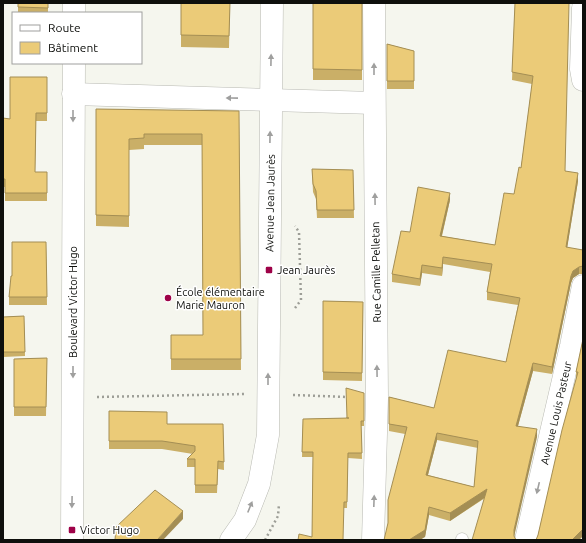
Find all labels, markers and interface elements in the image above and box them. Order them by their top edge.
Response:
legend [12,12,142,64]
text: Route [48,21,81,34]
text: Bâtiment [48,41,98,54]
one-way arrow [268,53,274,66]
one-way arrow [371,62,377,75]
one-way arrow [225,95,238,101]
one-way arrow [70,110,76,123]
one-way arrow [267,131,274,143]
street label: Avenue Jean Jaurès [263,154,277,252]
one-way arrow [372,192,378,205]
street label: Rue Camille Pelletan [369,221,383,323]
street label: Boulevard Victor Hugo [67,246,79,358]
place label: Jean Jaurès [277,264,336,276]
marker: Jean Jaurès [264,265,274,275]
place label: École élémentaire Marie Mauron [176,285,265,311]
marker: École élémentaire Marie Mauron [163,293,173,303]
street label: Avenue Louis Pasteur [538,359,574,466]
one-way arrow [374,364,380,377]
one-way arrow [70,366,76,379]
one-way arrow [265,372,271,385]
one-way arrow [535,482,541,494]
one-way arrow [371,495,378,507]
one-way arrow [69,496,75,509]
one-way arrow [248,500,254,512]
place label: Victor Hugo [80,524,139,536]
marker: Victor Hugo [67,525,77,535]

